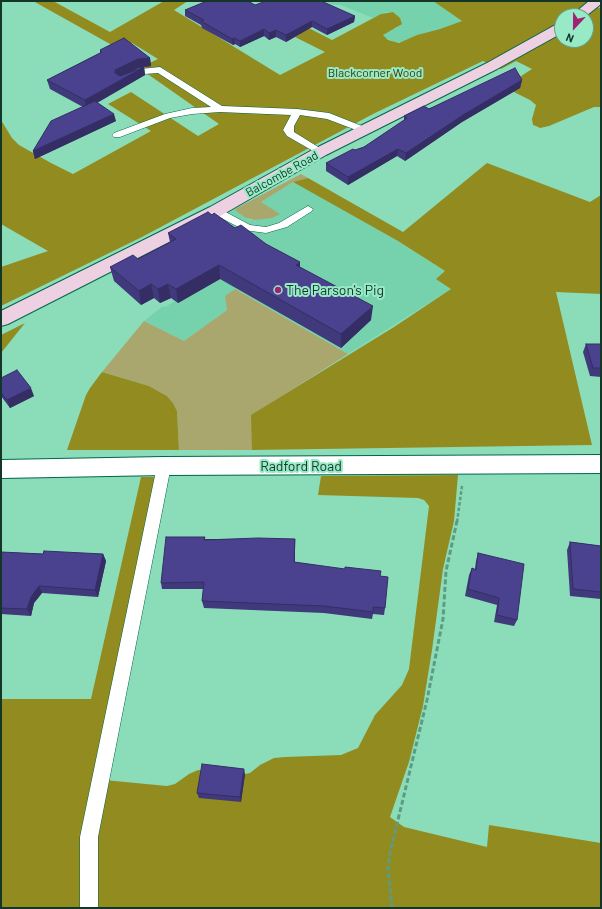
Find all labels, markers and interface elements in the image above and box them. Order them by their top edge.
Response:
north arrow [554,8,594,48]
text: N [564,31,576,46]
park label: Blackcorner Wood [328,66,422,80]
street label: Balcombe Road [243,148,321,200]
place label: The Parson's Pig [286,282,384,298]
marker: The Parson's Pig [273,285,283,295]
street label: Radford Road [260,458,342,474]

